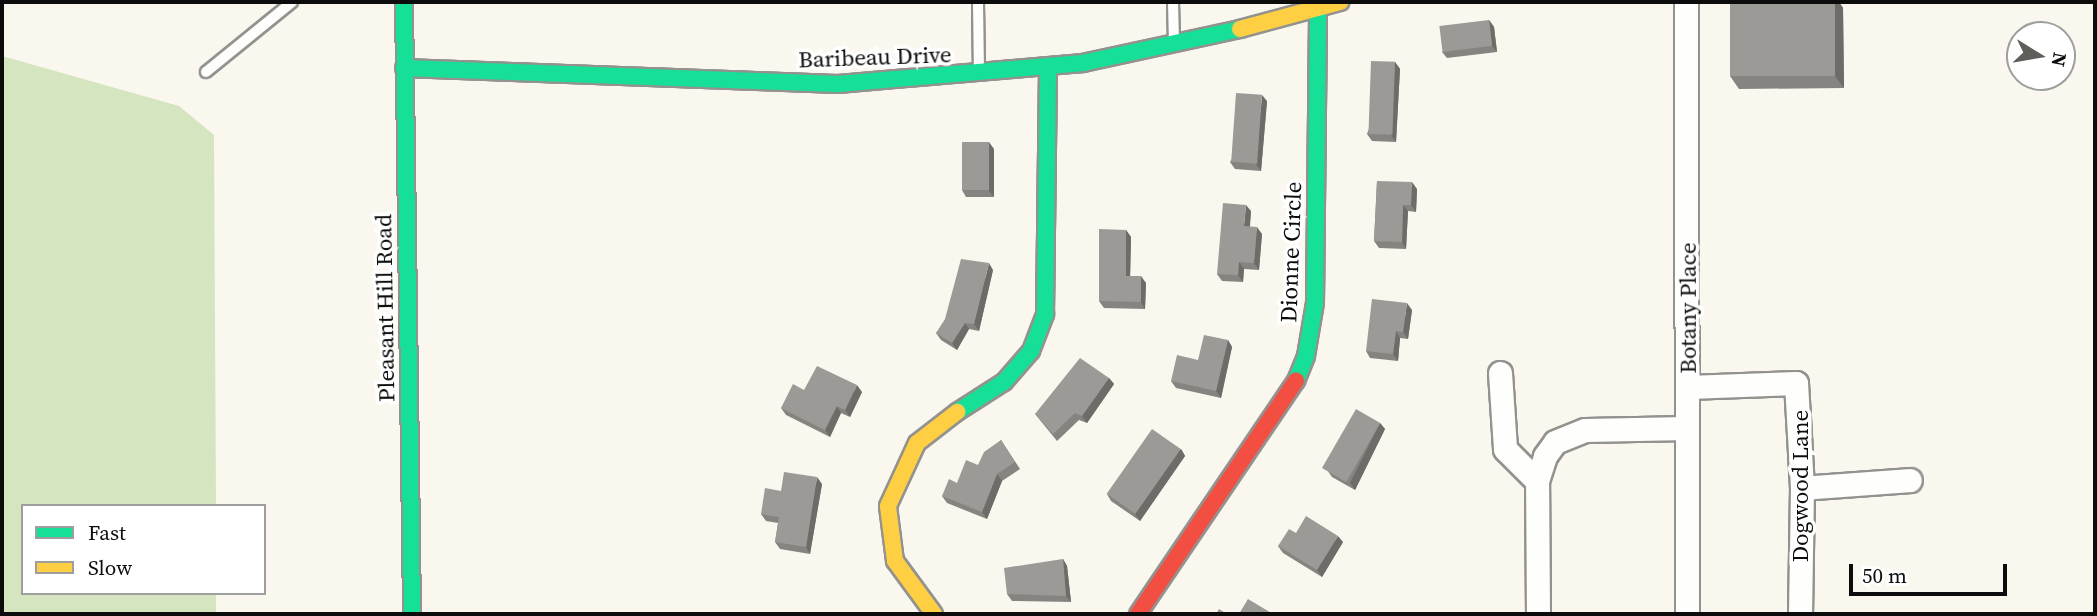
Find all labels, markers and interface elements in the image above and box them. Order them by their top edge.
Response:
north arrow [2006,21,2076,91]
street label: Baribeau Drive [798,41,952,73]
text: N [2046,50,2074,69]
street label: Dionne Circle [1275,181,1307,323]
street label: Pleasant Hill Road [370,214,400,402]
street label: Botany Place [1674,242,1702,374]
street label: Dogwood Lane [1786,410,1814,562]
legend [21,504,266,595]
text: Fast [88,518,126,547]
scale bar [1852,550,2010,594]
text: Slow [88,553,132,582]
text: 50 m [1862,561,1907,590]

